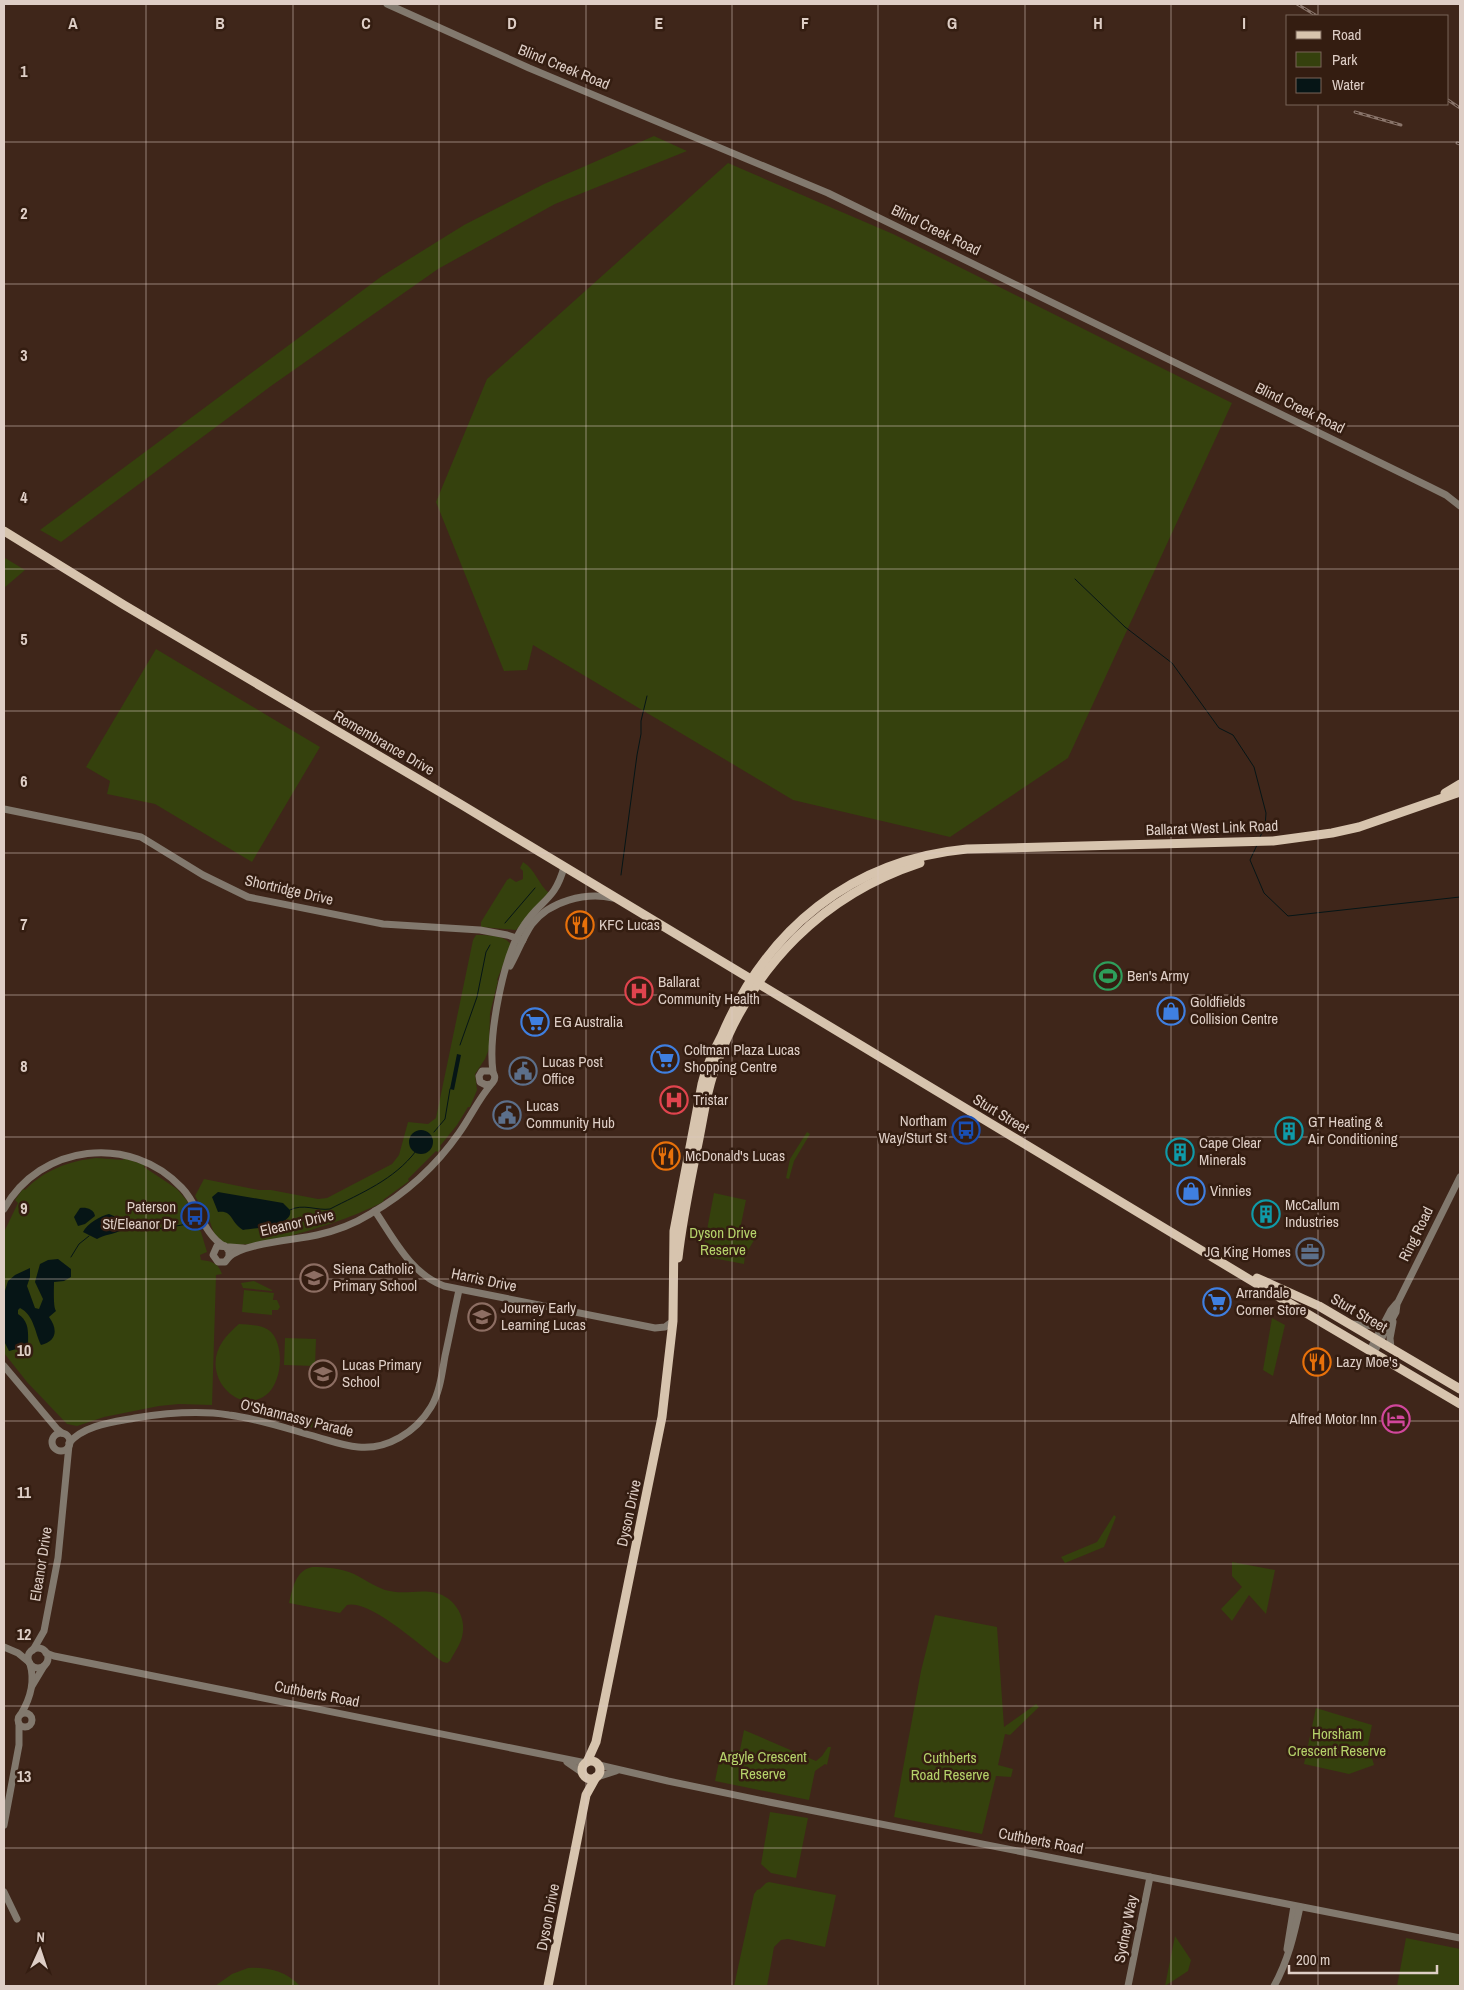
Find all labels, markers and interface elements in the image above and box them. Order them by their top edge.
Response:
text: A [68,12,78,34]
text: B [215,12,225,34]
text: C [361,12,371,34]
text: D [507,12,517,34]
text: E [655,12,664,34]
text: F [801,12,809,34]
text: G [947,12,957,34]
text: H [1093,12,1103,34]
text: I [1242,12,1246,34]
legend [1286,15,1449,105]
text: Road [1332,24,1361,45]
street label: Blind Creek Road [515,39,613,94]
text: Park [1332,49,1358,70]
text: 1 [20,60,28,82]
text: Water [1332,74,1364,95]
street label: Blind Creek Road [888,199,984,260]
text: 2 [20,202,28,224]
text: 3 [20,344,28,366]
street label: Blind Creek Road [1252,377,1348,438]
text: 4 [20,486,28,508]
text: 5 [20,628,28,650]
street label: Remembrance Drive [330,705,439,780]
text: 6 [20,770,28,792]
street label: Ballarat West Link Road [1145,815,1279,840]
street label: Shortridge Drive [243,869,336,910]
restaurant icon: KFC Lucas [565,910,595,940]
text: 7 [20,913,28,935]
place label: KFC Lucas [599,914,660,935]
sports icon: Ben's Army [1093,961,1123,991]
place label: Ben's Army [1127,965,1190,986]
place label: Ballarat Community Health [658,971,760,1009]
hospital icon: Ballarat Community Health [624,976,654,1006]
place label: Goldfields Collision Centre [1190,991,1278,1029]
shop icon: Goldfields Collision Centre [1156,996,1186,1026]
supermarket icon: EG Australia [520,1007,550,1037]
place label: EG Australia [554,1011,623,1032]
place label: Coltman Plaza Lucas Shopping Centre [684,1039,800,1077]
supermarket icon: Coltman Plaza Lucas Shopping Centre [650,1044,680,1074]
place label: Lucas Post Office [542,1051,603,1089]
text: 8 [20,1055,28,1077]
public building icon: Lucas Post Office [508,1056,538,1086]
hospital icon: Tristar [659,1085,689,1115]
place label: Tristar [693,1089,728,1110]
street label: Sturt Street [969,1089,1034,1139]
place label: Lucas Community Hub [526,1095,615,1133]
public building icon: Lucas Community Hub [492,1100,522,1130]
place label: Northam Way/Sturt St [878,1110,948,1148]
place label: GT Heating & Air Conditioning [1307,1111,1398,1149]
bus stop icon: Northam Way/Sturt St [951,1115,981,1145]
building icon: GT Heating & Air Conditioning [1274,1116,1304,1146]
place label: Cape Clear Minerals [1199,1132,1261,1170]
building icon: Cape Clear Minerals [1165,1137,1195,1167]
restaurant icon: McDonald's Lucas [651,1141,681,1171]
place label: McDonald's Lucas [685,1145,785,1166]
shop icon: Vinnies [1176,1176,1206,1206]
place label: Vinnies [1210,1180,1252,1201]
place label: McCallum Industries [1285,1194,1340,1232]
place label: Paterson St/Eleanor Dr [102,1196,176,1234]
text: 9 [20,1197,28,1219]
building icon: McCallum Industries [1251,1199,1281,1229]
bus stop icon: Paterson St/Eleanor Dr [180,1201,210,1231]
street label: Ring Road [1393,1203,1438,1265]
street label: Eleanor Drive [258,1204,336,1241]
park label: Dyson Drive Reserve [689,1222,757,1260]
office icon: JG King Homes [1295,1237,1325,1267]
place label: JG King Homes [1204,1241,1291,1262]
place label: Siena Catholic Primary School [333,1258,417,1296]
street label: Harris Drive [449,1262,519,1297]
school or university icon: Siena Catholic Primary School [299,1263,329,1293]
place label: Arrandale Corner Store [1235,1282,1307,1320]
supermarket icon: Arrandale Corner Store [1202,1287,1232,1317]
street label: Sturt Street [1327,1288,1392,1338]
place label: Journey Early Learning Lucas [501,1297,586,1335]
school or university icon: Journey Early Learning Lucas [467,1302,497,1332]
text: 10 [17,1339,31,1361]
restaurant icon: Lazy Moe's [1302,1347,1332,1377]
place label: Lazy Moe's [1336,1351,1398,1372]
place label: Lucas Primary School [342,1354,422,1392]
school or university icon: Lucas Primary School [308,1359,338,1389]
street label: O'Shannassy Parade [238,1393,356,1442]
hotel icon: Alfred Motor Inn [1381,1404,1411,1434]
place label: Alfred Motor Inn [1288,1408,1377,1429]
street label: Dyson Drive [611,1477,646,1548]
text: 11 [17,1481,32,1503]
street label: Eleanor Drive [24,1525,57,1603]
text: 12 [17,1623,31,1645]
street label: Cuthberts Road [273,1675,361,1712]
park label: Horsham Crescent Reserve [1288,1723,1386,1761]
park label: Argyle Crescent Reserve [718,1746,807,1784]
park label: Cuthberts Road Reserve [911,1747,989,1785]
text: 13 [17,1765,31,1787]
street label: Cuthberts Road [997,1822,1085,1859]
street label: Dyson Drive [531,1882,564,1952]
street label: Sydney Way [1109,1892,1143,1965]
north arrow [15,1925,65,1975]
text: N [36,1928,45,1946]
scale bar [1289,1942,1436,1974]
text: 200 m [1296,1949,1330,1970]

